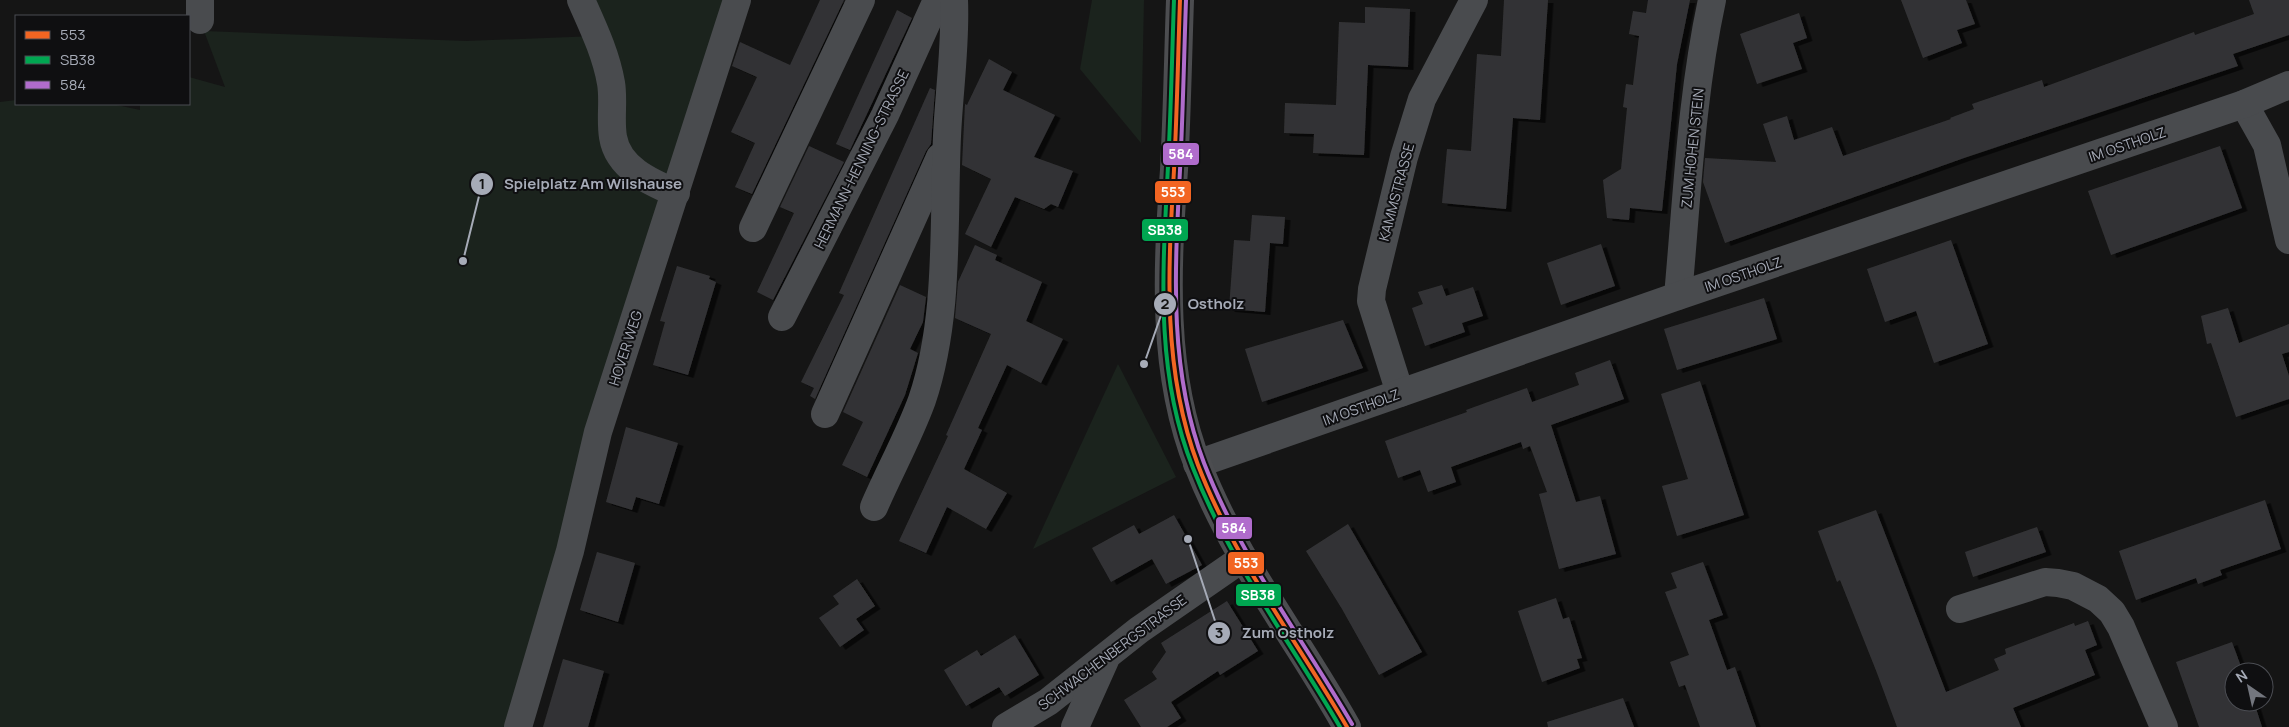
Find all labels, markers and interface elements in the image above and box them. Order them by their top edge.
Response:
legend [15,15,190,105]
text: 553 [60,24,86,45]
text: SB38 [60,49,95,70]
street label: HERMANN-HENNING-STRASSE [809,66,913,252]
text: 584 [60,74,86,95]
street label: ZUM HOHEN STEIN [1676,87,1708,209]
street label: IM OSTHOLZ [2086,122,2168,166]
street label: KAMMSTRASSE [1374,141,1418,243]
line badge: 584 [1162,142,1200,166]
text: 584 [1168,144,1194,163]
callout: Spielplatz Am Wilshause [469,169,692,199]
text: 1 [479,173,485,194]
text: Spielplatz Am Wilshause [504,173,682,194]
line badge: 553 [1154,180,1192,204]
text: 553 [1161,182,1185,201]
line badge: SB38 [1141,218,1189,242]
text: SB38 [1148,220,1182,239]
street label: IM OSTHOLZ [1702,252,1784,296]
callout: Ostholz [1153,289,1255,319]
text: 2 [1161,293,1170,314]
text: Ostholz [1188,293,1244,314]
street label: HOVER WEG [604,308,646,388]
street label: IM OSTHOLZ [1320,384,1402,430]
line badge: 584 [1215,516,1253,540]
text: 584 [1221,518,1247,537]
line badge: 553 [1227,551,1265,575]
text: 553 [1234,553,1258,572]
line badge: SB38 [1235,583,1282,607]
text: SB38 [1241,585,1275,604]
street label: SCHWACHENBERGSTRASSE [1034,590,1190,714]
callout: Zum Ostholz [1207,618,1344,648]
text: 3 [1215,622,1223,643]
text: Zum Ostholz [1242,622,1334,643]
north arrow [2224,662,2274,712]
text: N [2232,665,2251,686]

